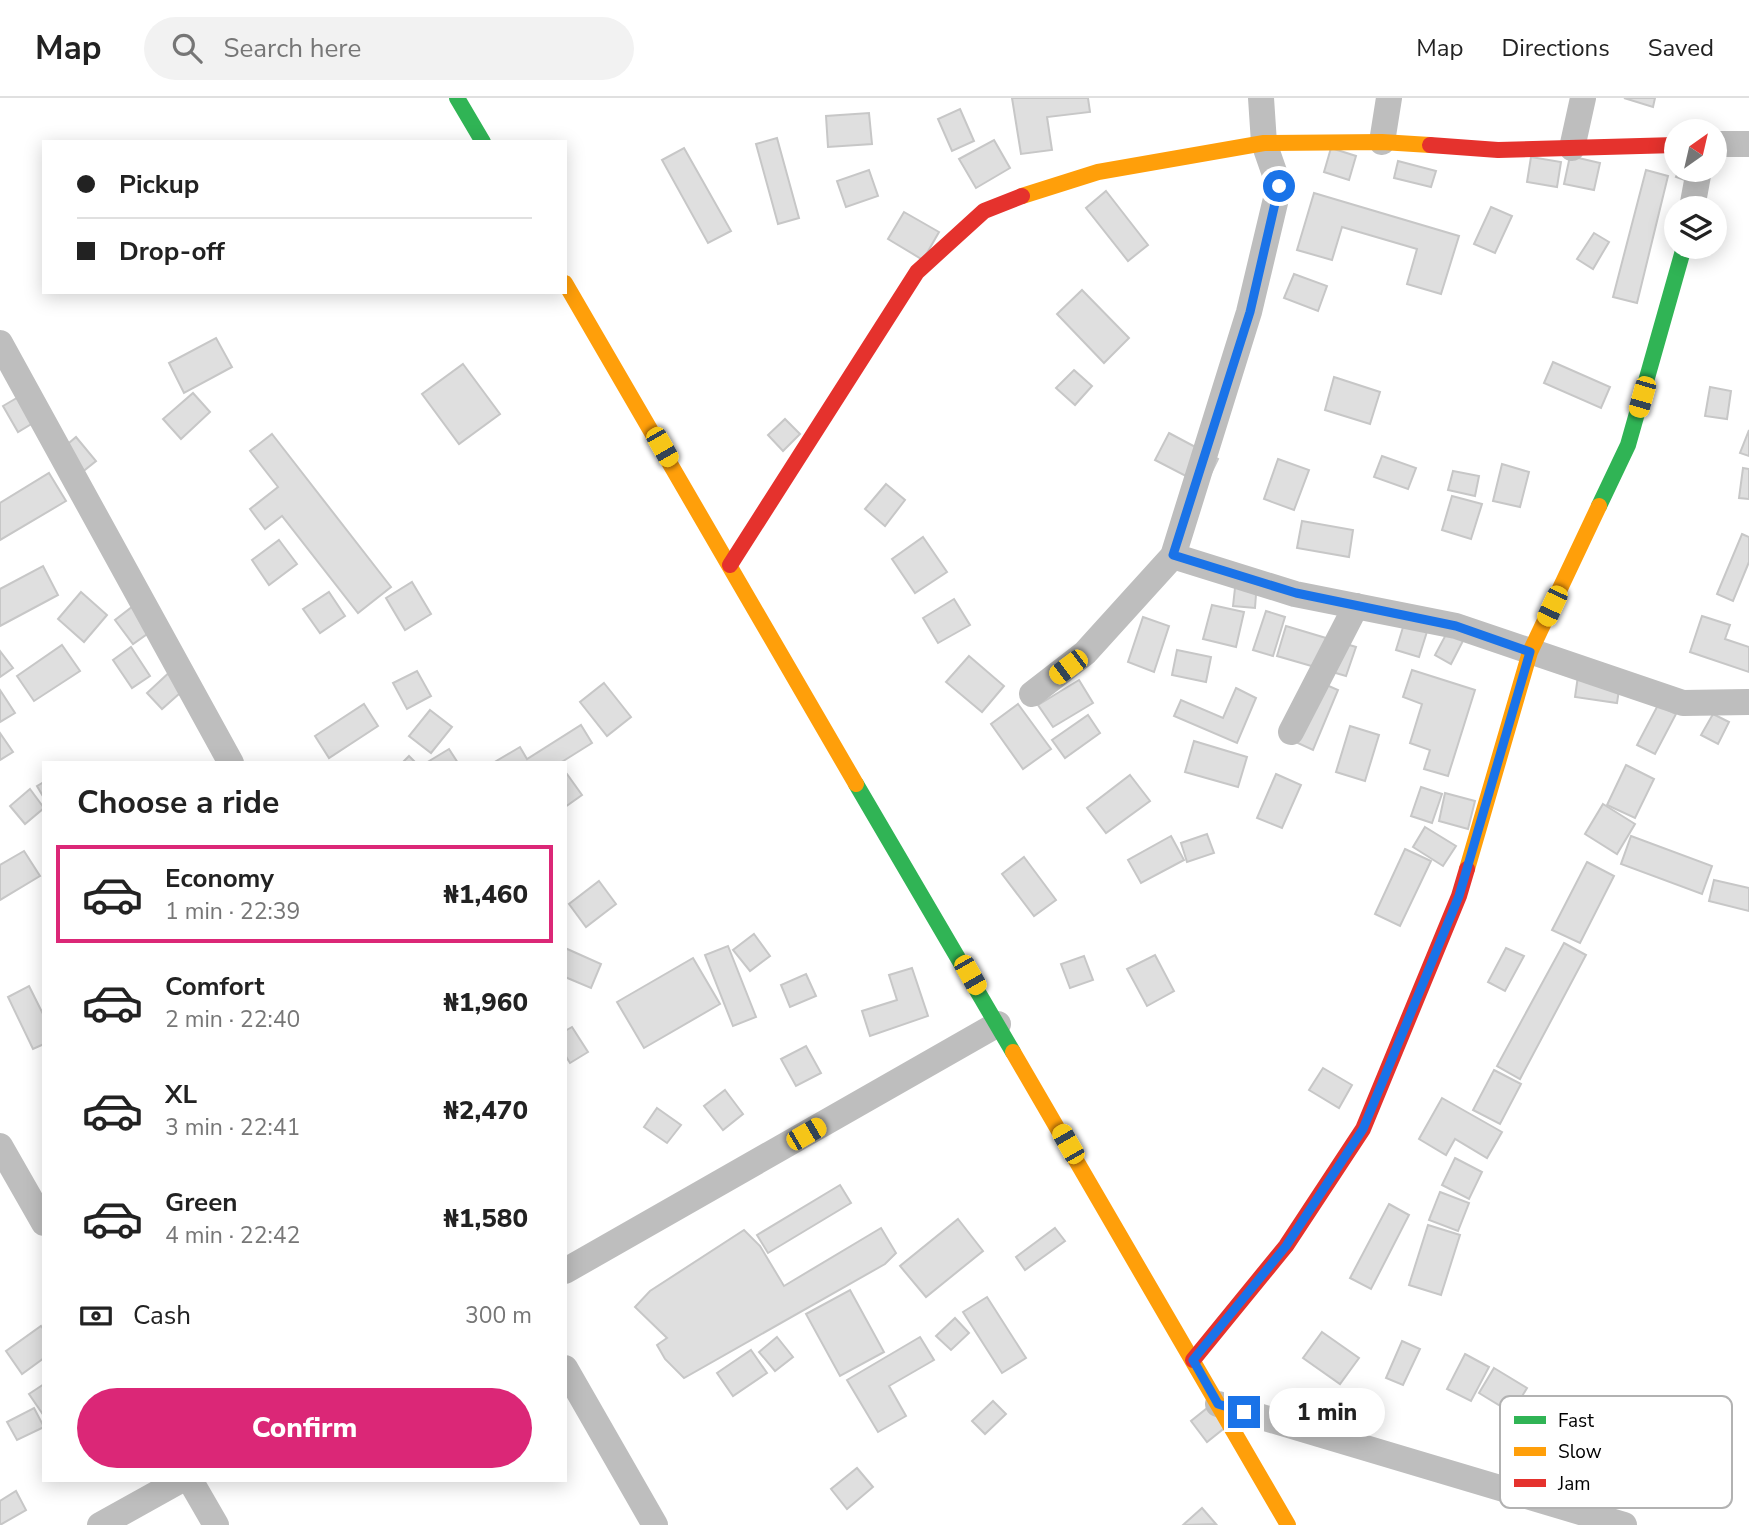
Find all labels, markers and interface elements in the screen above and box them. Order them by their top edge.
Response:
search box [144,17,634,80]
text: Map [35,26,102,71]
icon: search [168,29,206,67]
text: Search here [224,31,361,66]
text: Map [1416,32,1463,64]
text: Directions [1501,32,1610,64]
text: Saved [1648,32,1714,64]
north arrow [1664,119,1727,182]
map controls [1664,119,1727,259]
text: Pickup [119,167,199,202]
route start [1263,170,1295,202]
button: layers [1664,196,1727,259]
text: Drop-off [119,234,225,269]
car [1627,374,1658,420]
car [643,424,682,470]
car [1534,583,1571,629]
car [1045,646,1092,688]
text: Choose a ride [77,781,279,824]
text: Economy [165,861,274,896]
icon: car [81,863,144,926]
text: ₦1,460 [443,877,528,912]
text: 1 min · 22:39 [165,896,300,927]
car [951,952,990,998]
text: Comfort [165,969,265,1004]
icon: car [81,971,144,1034]
text: ₦1,960 [443,985,528,1020]
text: 2 min · 22:40 [165,1004,300,1035]
text: XL [165,1077,197,1112]
icon: car [81,1079,144,1142]
text: ₦2,470 [443,1093,528,1128]
text: 3 min · 22:41 [165,1112,300,1143]
car [783,1114,830,1154]
car [1049,1121,1088,1167]
text: Green [165,1185,238,1220]
icon: car [81,1187,144,1250]
text: ₦1,580 [443,1201,528,1236]
text: 4 min · 22:42 [165,1220,300,1251]
icon: cash [77,1297,115,1335]
text: Cash [133,1298,191,1333]
text: 300 m [465,1300,532,1331]
button: Confirm [77,1388,532,1468]
callout: 1 min [1268,1388,1384,1436]
route end [1228,1396,1260,1428]
legend [1500,1396,1732,1508]
text: 1 min [1297,1397,1357,1428]
text: Fast [1558,1408,1594,1434]
text: Slow [1558,1439,1602,1465]
text: Jam [1557,1471,1591,1497]

